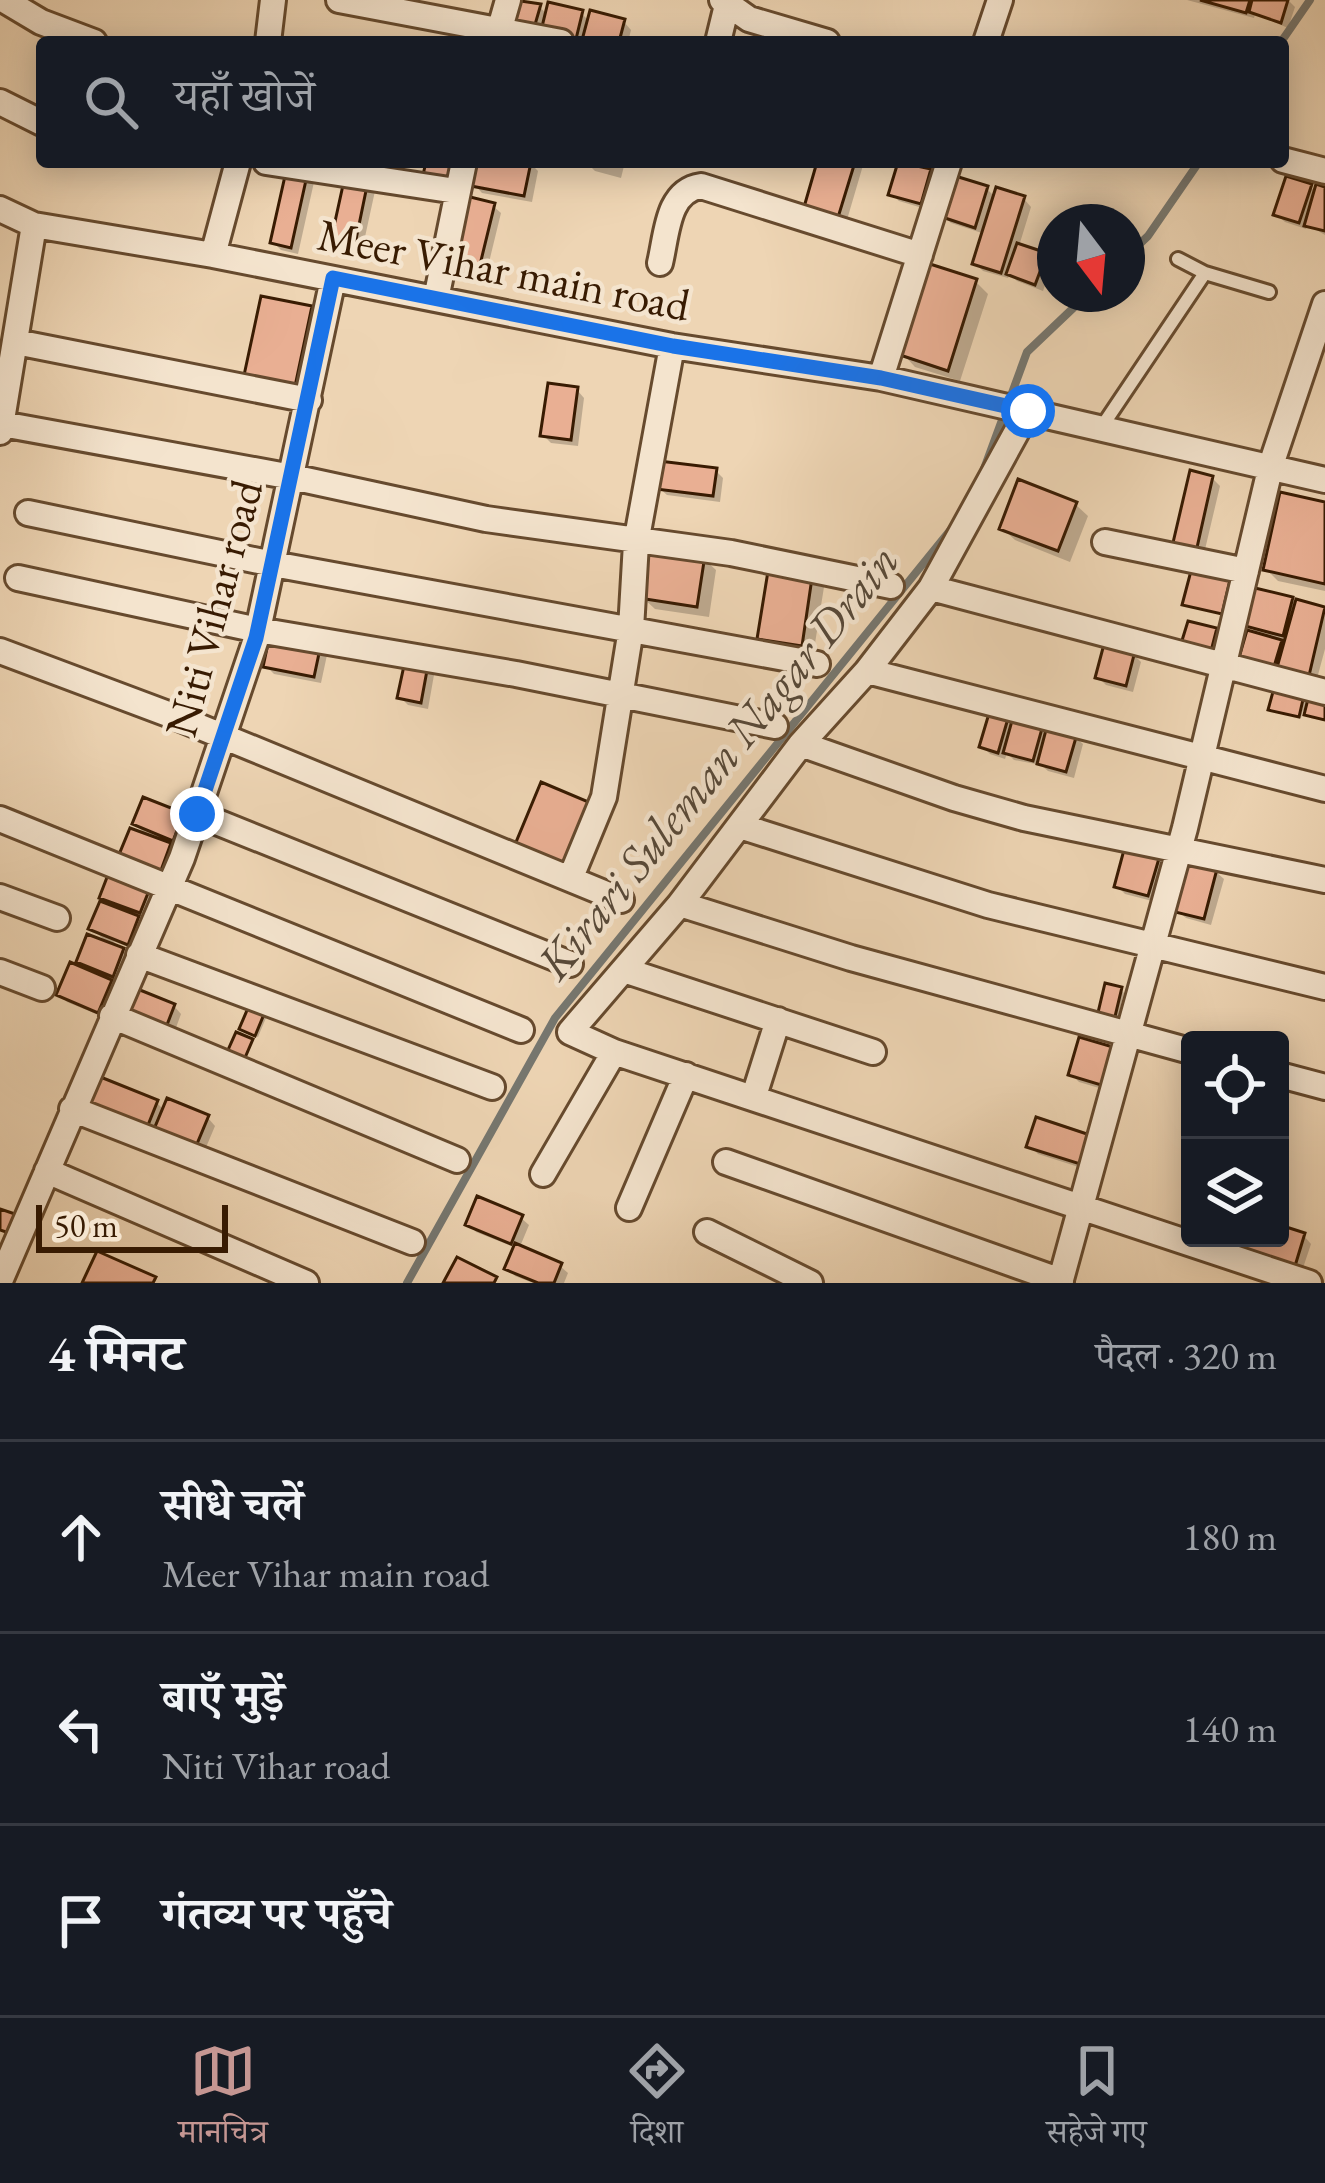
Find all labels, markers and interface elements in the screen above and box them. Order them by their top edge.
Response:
search box [36,36,1289,168]
text: यहाँ खोजें [174,66,315,124]
icon: search [78,69,144,135]
street label: Meer Vihar main road [313,204,695,334]
north arrow [1037,204,1145,312]
route start [1001,384,1055,438]
street label: Niti Vihar road [151,473,275,743]
water label: Kirari Suleman Nagar Drain [522,531,912,992]
route end [170,787,224,841]
map controls [1181,1031,1289,1247]
button: locate [1181,1031,1289,1139]
button: layers [1181,1139,1289,1247]
scale bar [36,1199,228,1252]
text: 50 m [54,1204,118,1247]
text: 4 मिनट [48,1320,184,1386]
text: पैदल · 320 m [1096,1330,1277,1381]
text: सीधे चलें [162,1475,303,1533]
icon: ahead [48,1504,114,1570]
text: 180 m [1183,1511,1277,1562]
text: Meer Vihar main road [162,1548,489,1599]
text: बाएँ मुड़ें [162,1667,284,1725]
icon: left [48,1696,114,1762]
text: 140 m [1183,1703,1277,1754]
text: Niti Vihar road [162,1740,390,1791]
text: गंतव्य पर पहुँचे [162,1884,391,1942]
icon: arrive [48,1888,114,1954]
tab: मानचित्र [178,2038,268,2164]
tab: दिशा [624,2038,690,2164]
tab: सहेजे गए [1046,2038,1147,2164]

